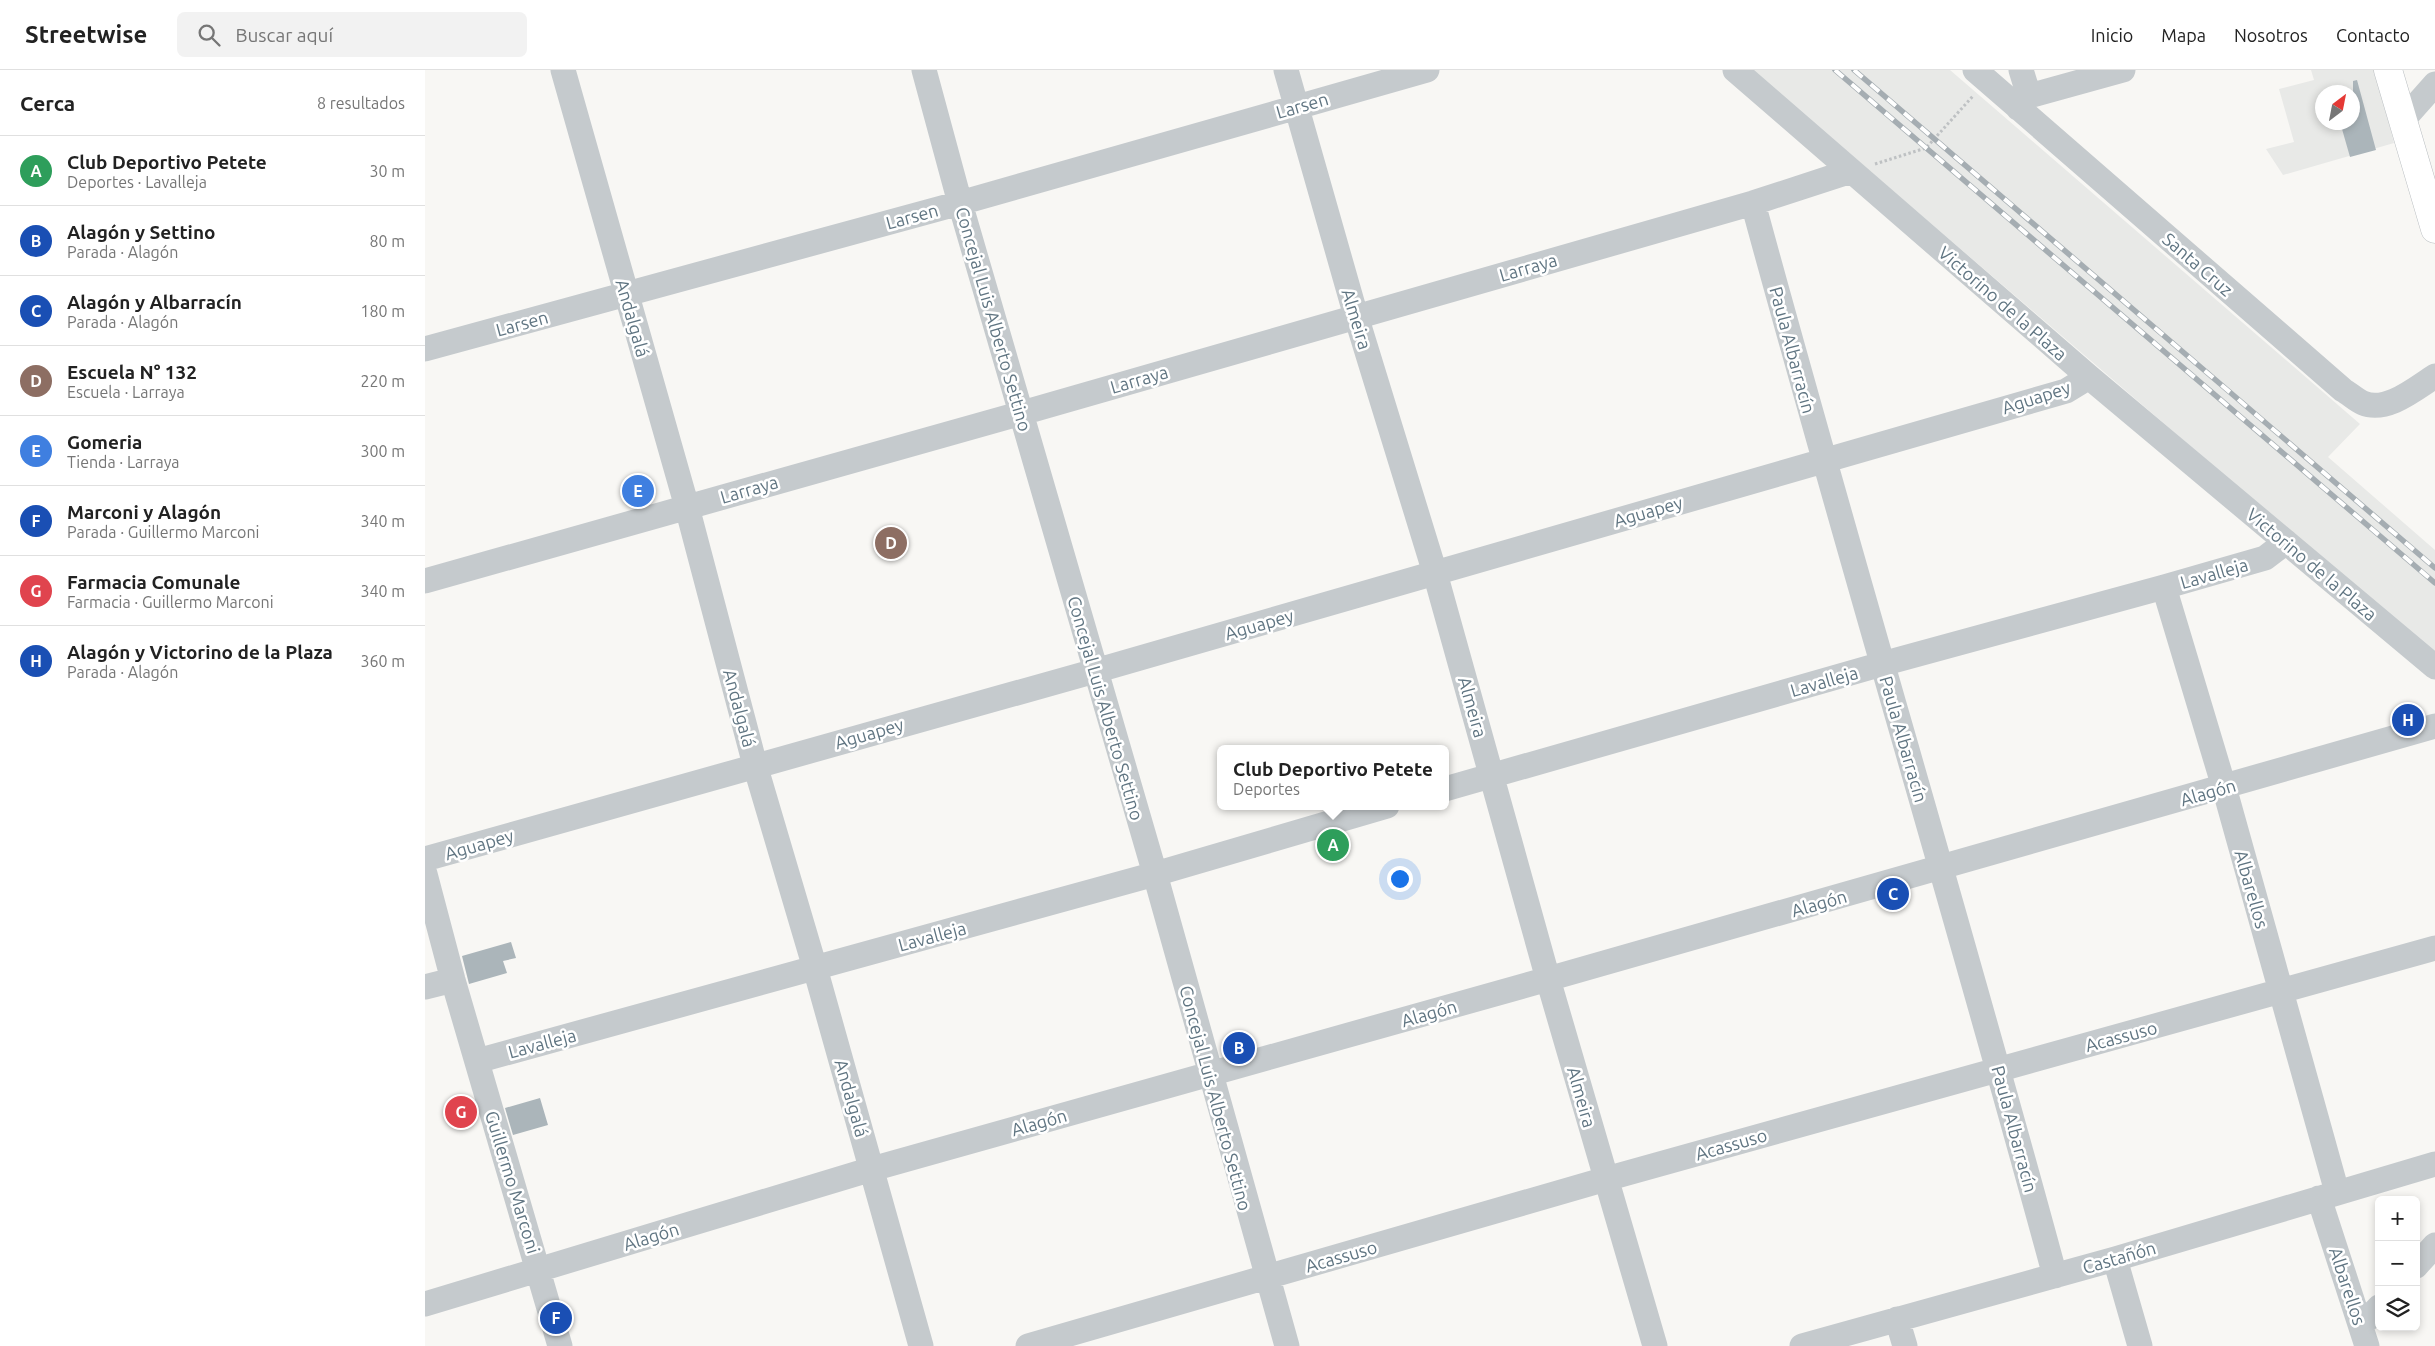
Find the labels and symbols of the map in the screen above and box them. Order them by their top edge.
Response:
north arrow [2315,85,2360,130]
street label: Larsen [1274,88,1330,122]
street label: Larsen [884,199,940,233]
street label: Concejal Luis Alberto Settino [952,205,1036,433]
street label: Santa Cruz [2159,228,2237,300]
street label: Victorino de la Plaza [1935,242,2071,364]
street label: Larraya [1497,249,1559,285]
street label: Andalgalá [612,277,654,359]
street label: Paula Albarracín [1766,284,1820,416]
street label: Almeira [1338,286,1376,352]
street label: Larsen [494,306,550,340]
street label: Larraya [1108,361,1170,397]
street label: Aguapey [1999,376,2073,417]
street label: Larraya [718,471,780,507]
pin: E [622,472,654,510]
street label: Aguapey [1611,492,1685,530]
street label: Victorino de la Plaza [2243,504,2381,624]
pin: D [875,524,907,562]
street label: Lavalleja [2178,554,2250,592]
street label: Concejal Luis Alberto Settino [1064,594,1148,822]
street label: Aguapey [1222,605,1296,643]
street label: Lavalleja [1788,662,1860,700]
street label: Andalgalá [720,667,760,749]
street label: Almeira [1455,674,1491,740]
street label: Paula Albarracín [1876,674,1932,804]
pin: H [2392,701,2424,739]
street label: Aguapey [832,714,906,752]
street label: Alagón [2178,775,2238,809]
street label: Aguapey [442,825,516,863]
pin: A [1317,826,1349,864]
street label: Albarellos [2231,847,2273,931]
your location [1387,866,1413,892]
pin: C [1877,875,1909,913]
street label: Alagón [1789,886,1849,920]
street label: Lavalleja [896,917,968,955]
street label: Concejal Luis Alberto Settino [1176,983,1256,1213]
street label: Alagón [1399,996,1459,1030]
street label: Acassuso [2083,1017,2159,1055]
street label: Lavalleja [506,1024,578,1062]
pin: B [1223,1029,1255,1067]
street label: Andalgalá [831,1057,873,1139]
street label: Paula Albarracín [1988,1063,2042,1195]
street label: Almeira [1564,1064,1600,1130]
pin: G [445,1093,477,1131]
street label: Alagón [1009,1105,1069,1139]
street label: Guillermo Marconi [482,1108,544,1256]
street label: Acassuso [1693,1124,1769,1164]
street label: Alagón [621,1218,681,1254]
street label: Acassuso [1303,1236,1379,1276]
street label: Castañón [2080,1237,2158,1277]
street label: Albarellos [2326,1245,2370,1328]
pin: F [540,1299,572,1337]

